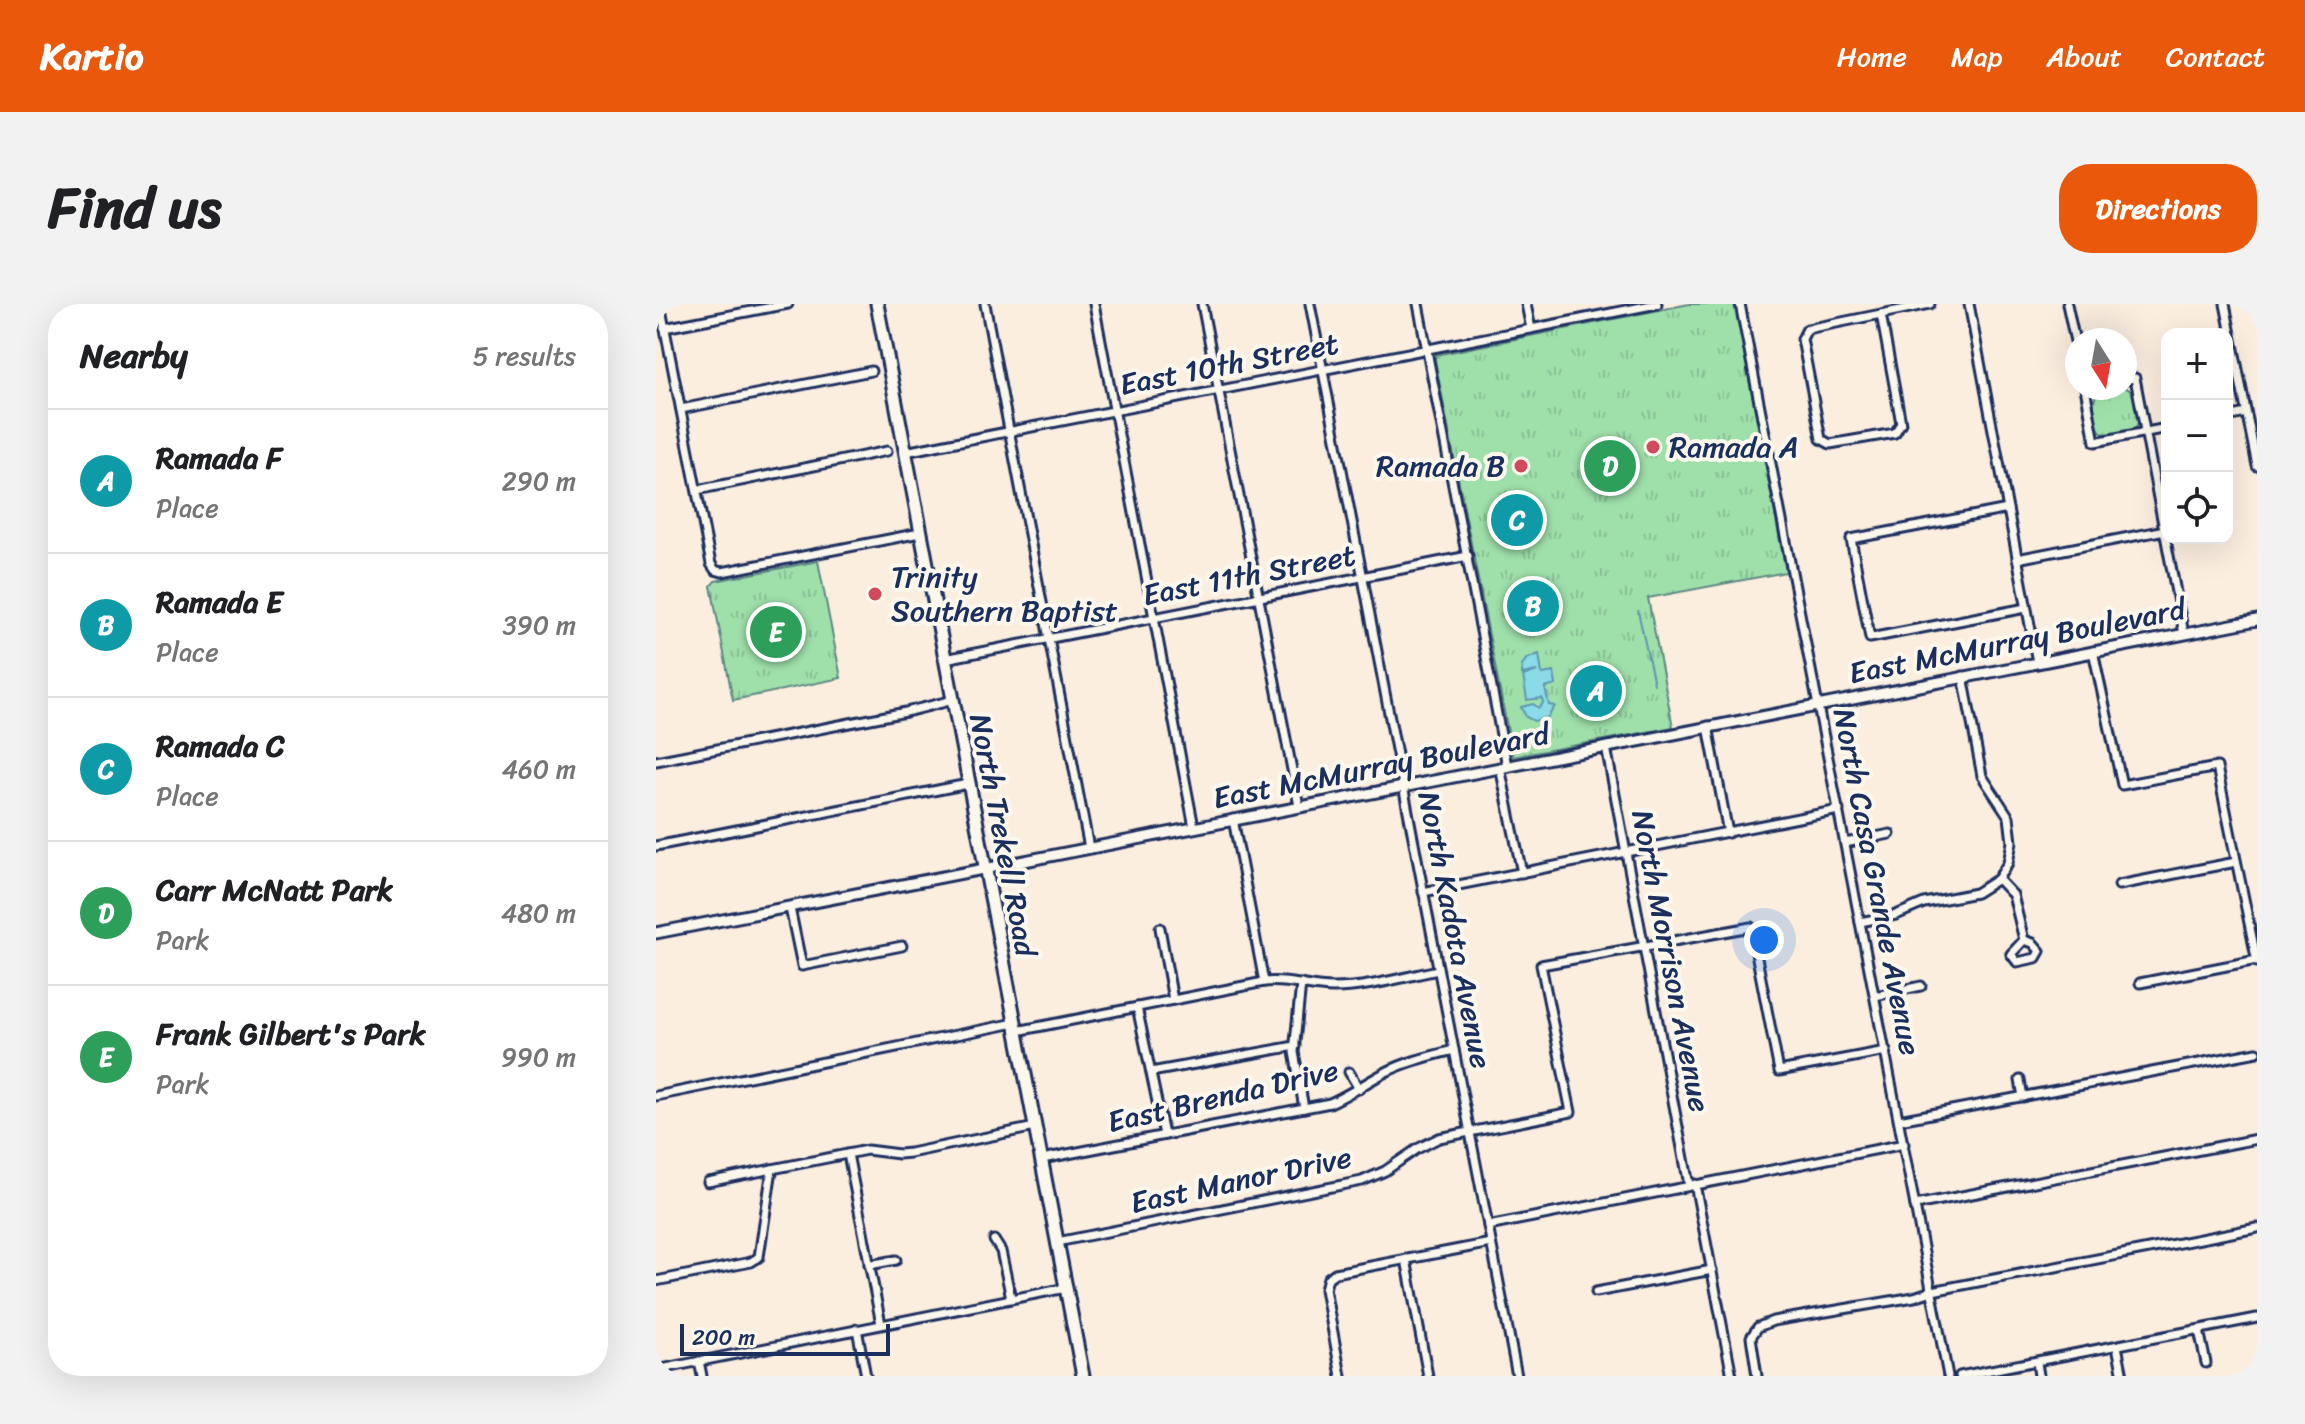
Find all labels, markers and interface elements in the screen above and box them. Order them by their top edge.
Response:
text: Kartio [40,23,144,90]
text: Home [1837,32,1907,81]
text: Map [1951,32,2002,81]
text: About [2046,32,2122,81]
text: Contact [2166,32,2265,81]
text: Find us [48,159,221,258]
button: Directions [2059,164,2257,253]
street label: East 10th Street [1115,316,1343,412]
text: Nearby [80,326,188,386]
north arrow [2065,328,2137,400]
map controls [2161,328,2233,544]
button: + [2161,328,2233,400]
text: 5 results [473,333,576,379]
button: − [2161,400,2233,472]
place label: Ramada A [1669,420,1799,474]
text: Ramada F [156,431,282,485]
pin: D [1584,436,1636,496]
marker: Ramada A [1644,438,1662,456]
place label: Ramada B [1376,439,1505,493]
marker: Ramada B [1512,457,1530,475]
text: A [97,458,115,504]
text: 290 m [502,458,576,504]
button: locate [2161,472,2233,544]
text: Place [156,485,219,531]
pin: C [1491,490,1543,550]
street label: East 11th Street [1138,528,1360,622]
place label: Trinity Southern Baptist [891,550,1118,638]
text: Ramada E [156,575,283,629]
pin: B [1507,576,1559,636]
street label: East McMurray Boulevard [1844,582,2192,700]
marker: Trinity Southern Baptist [866,585,884,603]
text: B [98,602,114,648]
text: 390 m [503,602,576,648]
pin: E [750,602,802,662]
text: Place [156,629,219,675]
pin: A [1570,661,1622,721]
street label: North Casa Grande Avenue [1817,704,1937,1060]
street label: East McMurray Boulevard [1208,707,1556,825]
street label: North Trekell Road [953,709,1053,963]
text: Ramada C [156,719,285,773]
text: C [98,746,114,792]
text: 460 m [502,746,576,792]
text: Place [156,773,219,819]
street label: North Kadota Avenue [1402,787,1508,1073]
street label: North Morrison Avenue [1615,805,1727,1117]
text: Carr McNatt Park [156,863,393,917]
text: D [98,890,114,936]
text: 480 m [501,890,576,936]
text: Park [156,917,209,963]
your location [1744,920,1784,960]
text: Frank Gilbert's Park [156,1007,425,1061]
text: E [99,1034,113,1080]
text: 990 m [501,1034,576,1080]
street label: East Brenda Drive [1102,1043,1344,1149]
text: Park [156,1061,209,1107]
street label: East Manor Drive [1125,1130,1357,1230]
text: 200 m [692,1318,755,1357]
scale bar [680,1320,890,1356]

